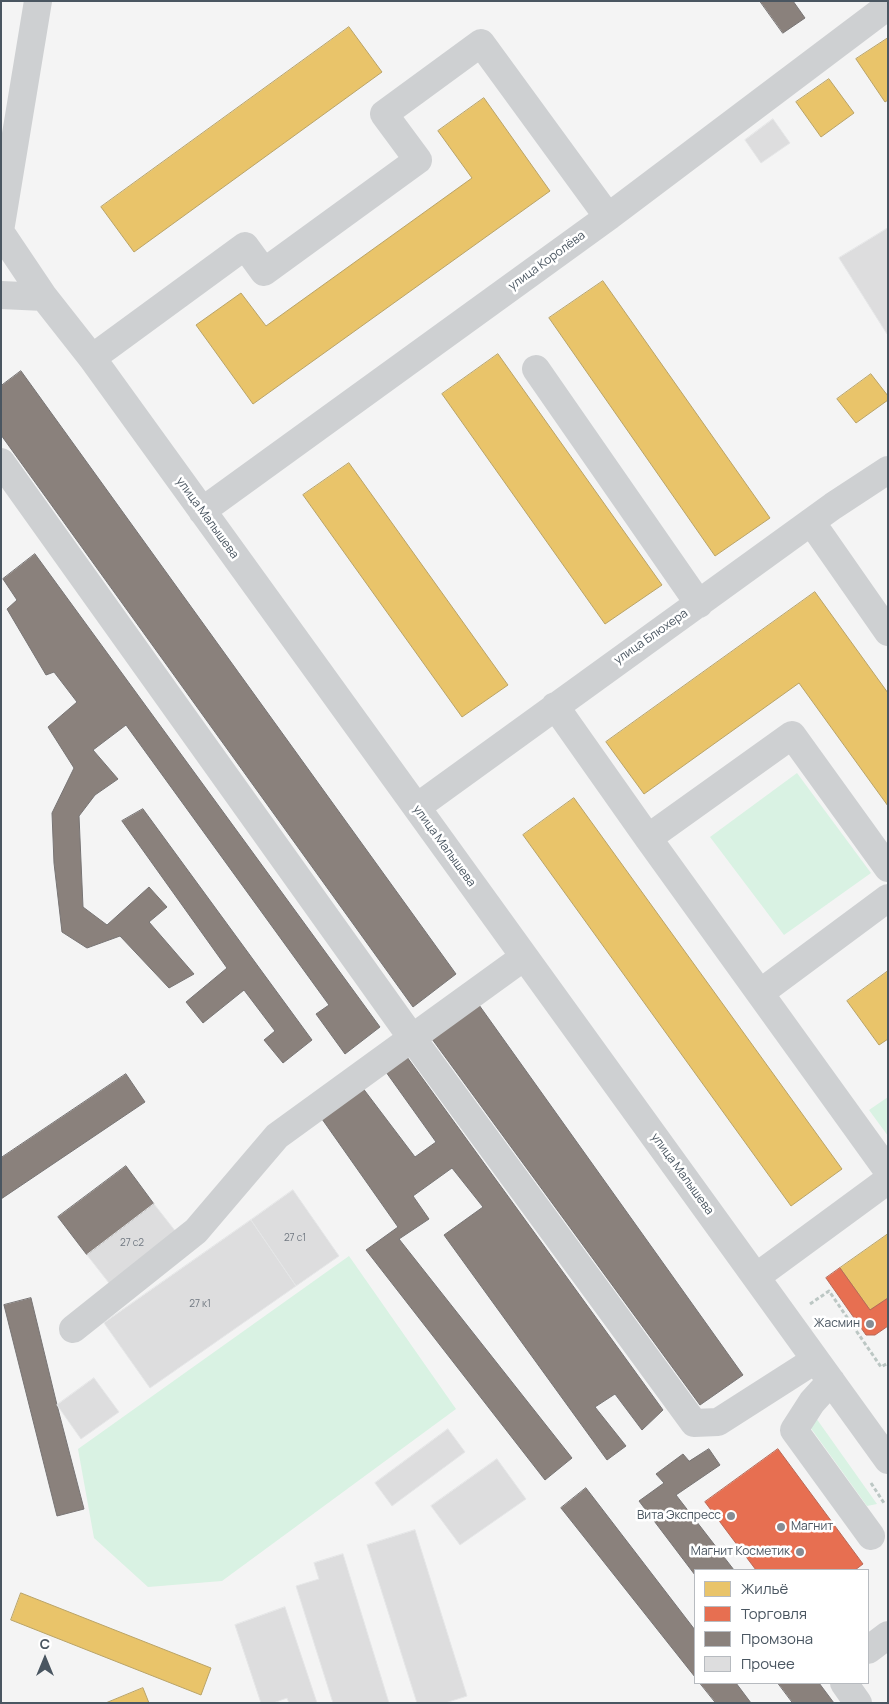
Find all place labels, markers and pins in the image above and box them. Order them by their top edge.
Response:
place label: Жасмин [814,1317,860,1331]
marker: Жасмин [864,1318,876,1330]
place label: Вита Экспресс [637,1509,721,1523]
marker: Вита Экспресс [725,1510,737,1522]
place label: Магнит [791,1520,833,1534]
marker: Магнит [775,1521,787,1533]
place label: Магнит Косметик [691,1545,790,1559]
marker: Магнит Косметик [794,1546,806,1558]

